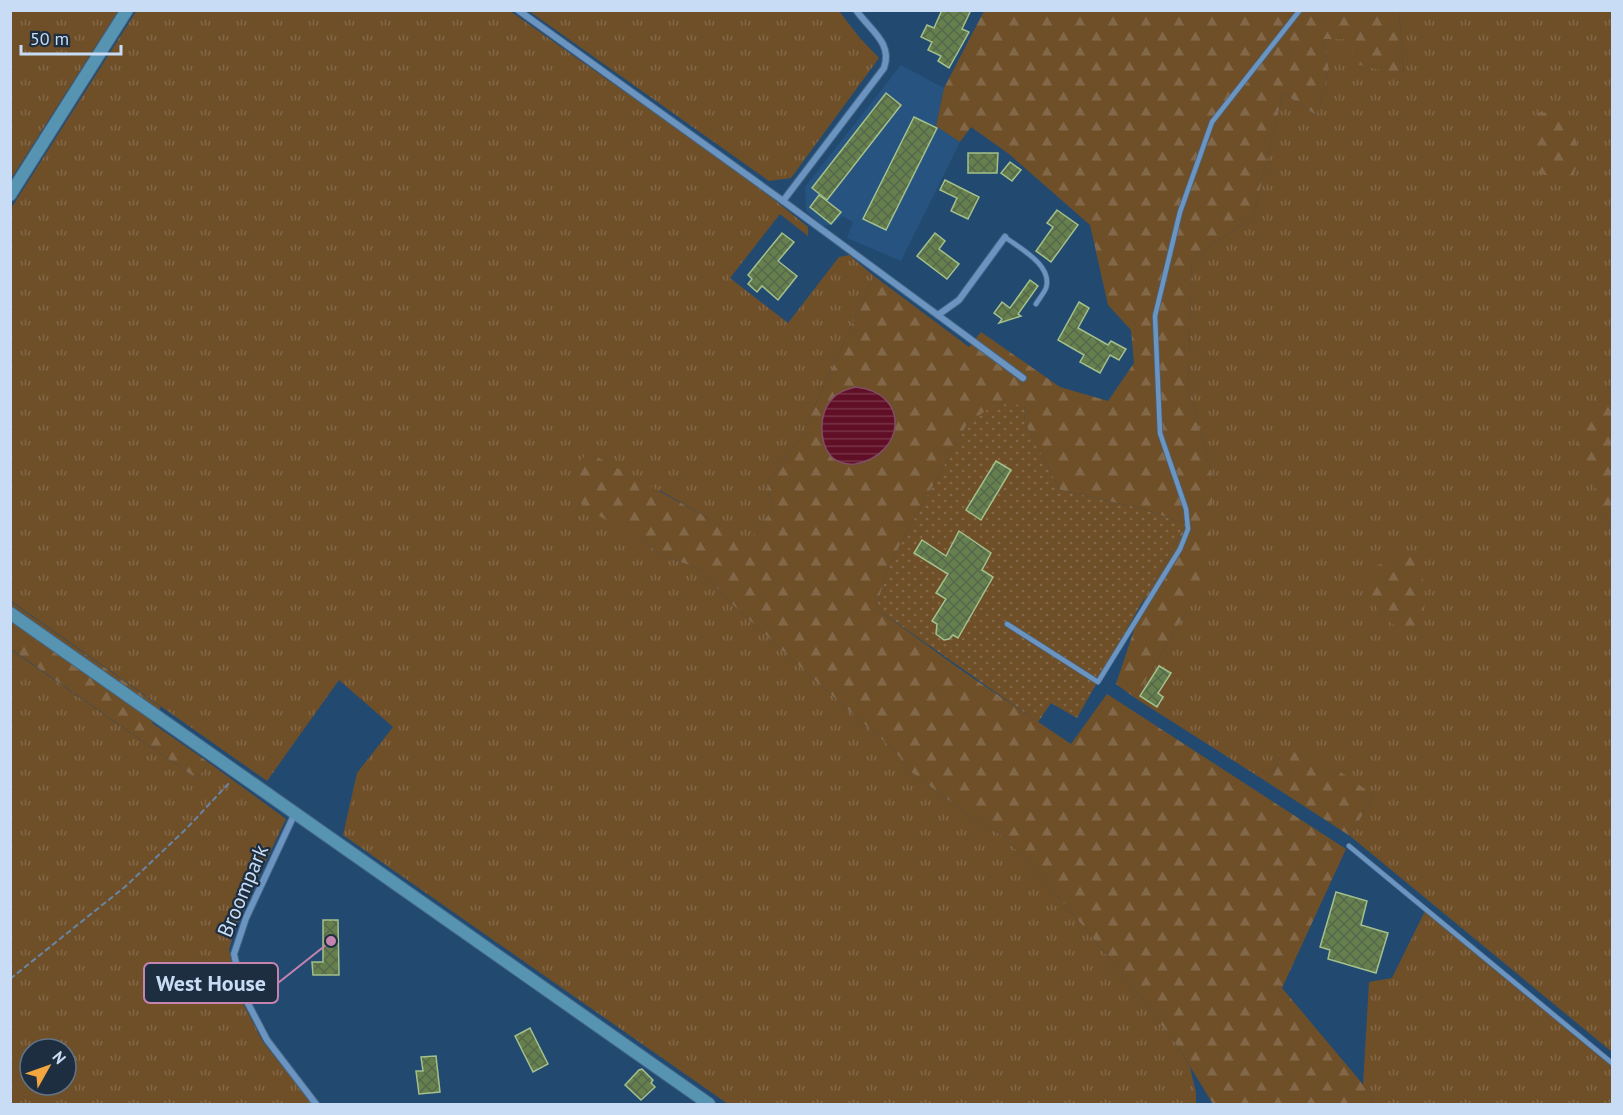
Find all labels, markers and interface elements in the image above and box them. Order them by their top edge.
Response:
scale bar [21,18,122,56]
text: 50 m [30,27,69,50]
street label: Broompark [211,840,274,941]
callout: West House [144,963,278,1003]
text: West House [156,969,266,997]
north arrow [18,1037,78,1097]
text: N [48,1047,71,1068]

